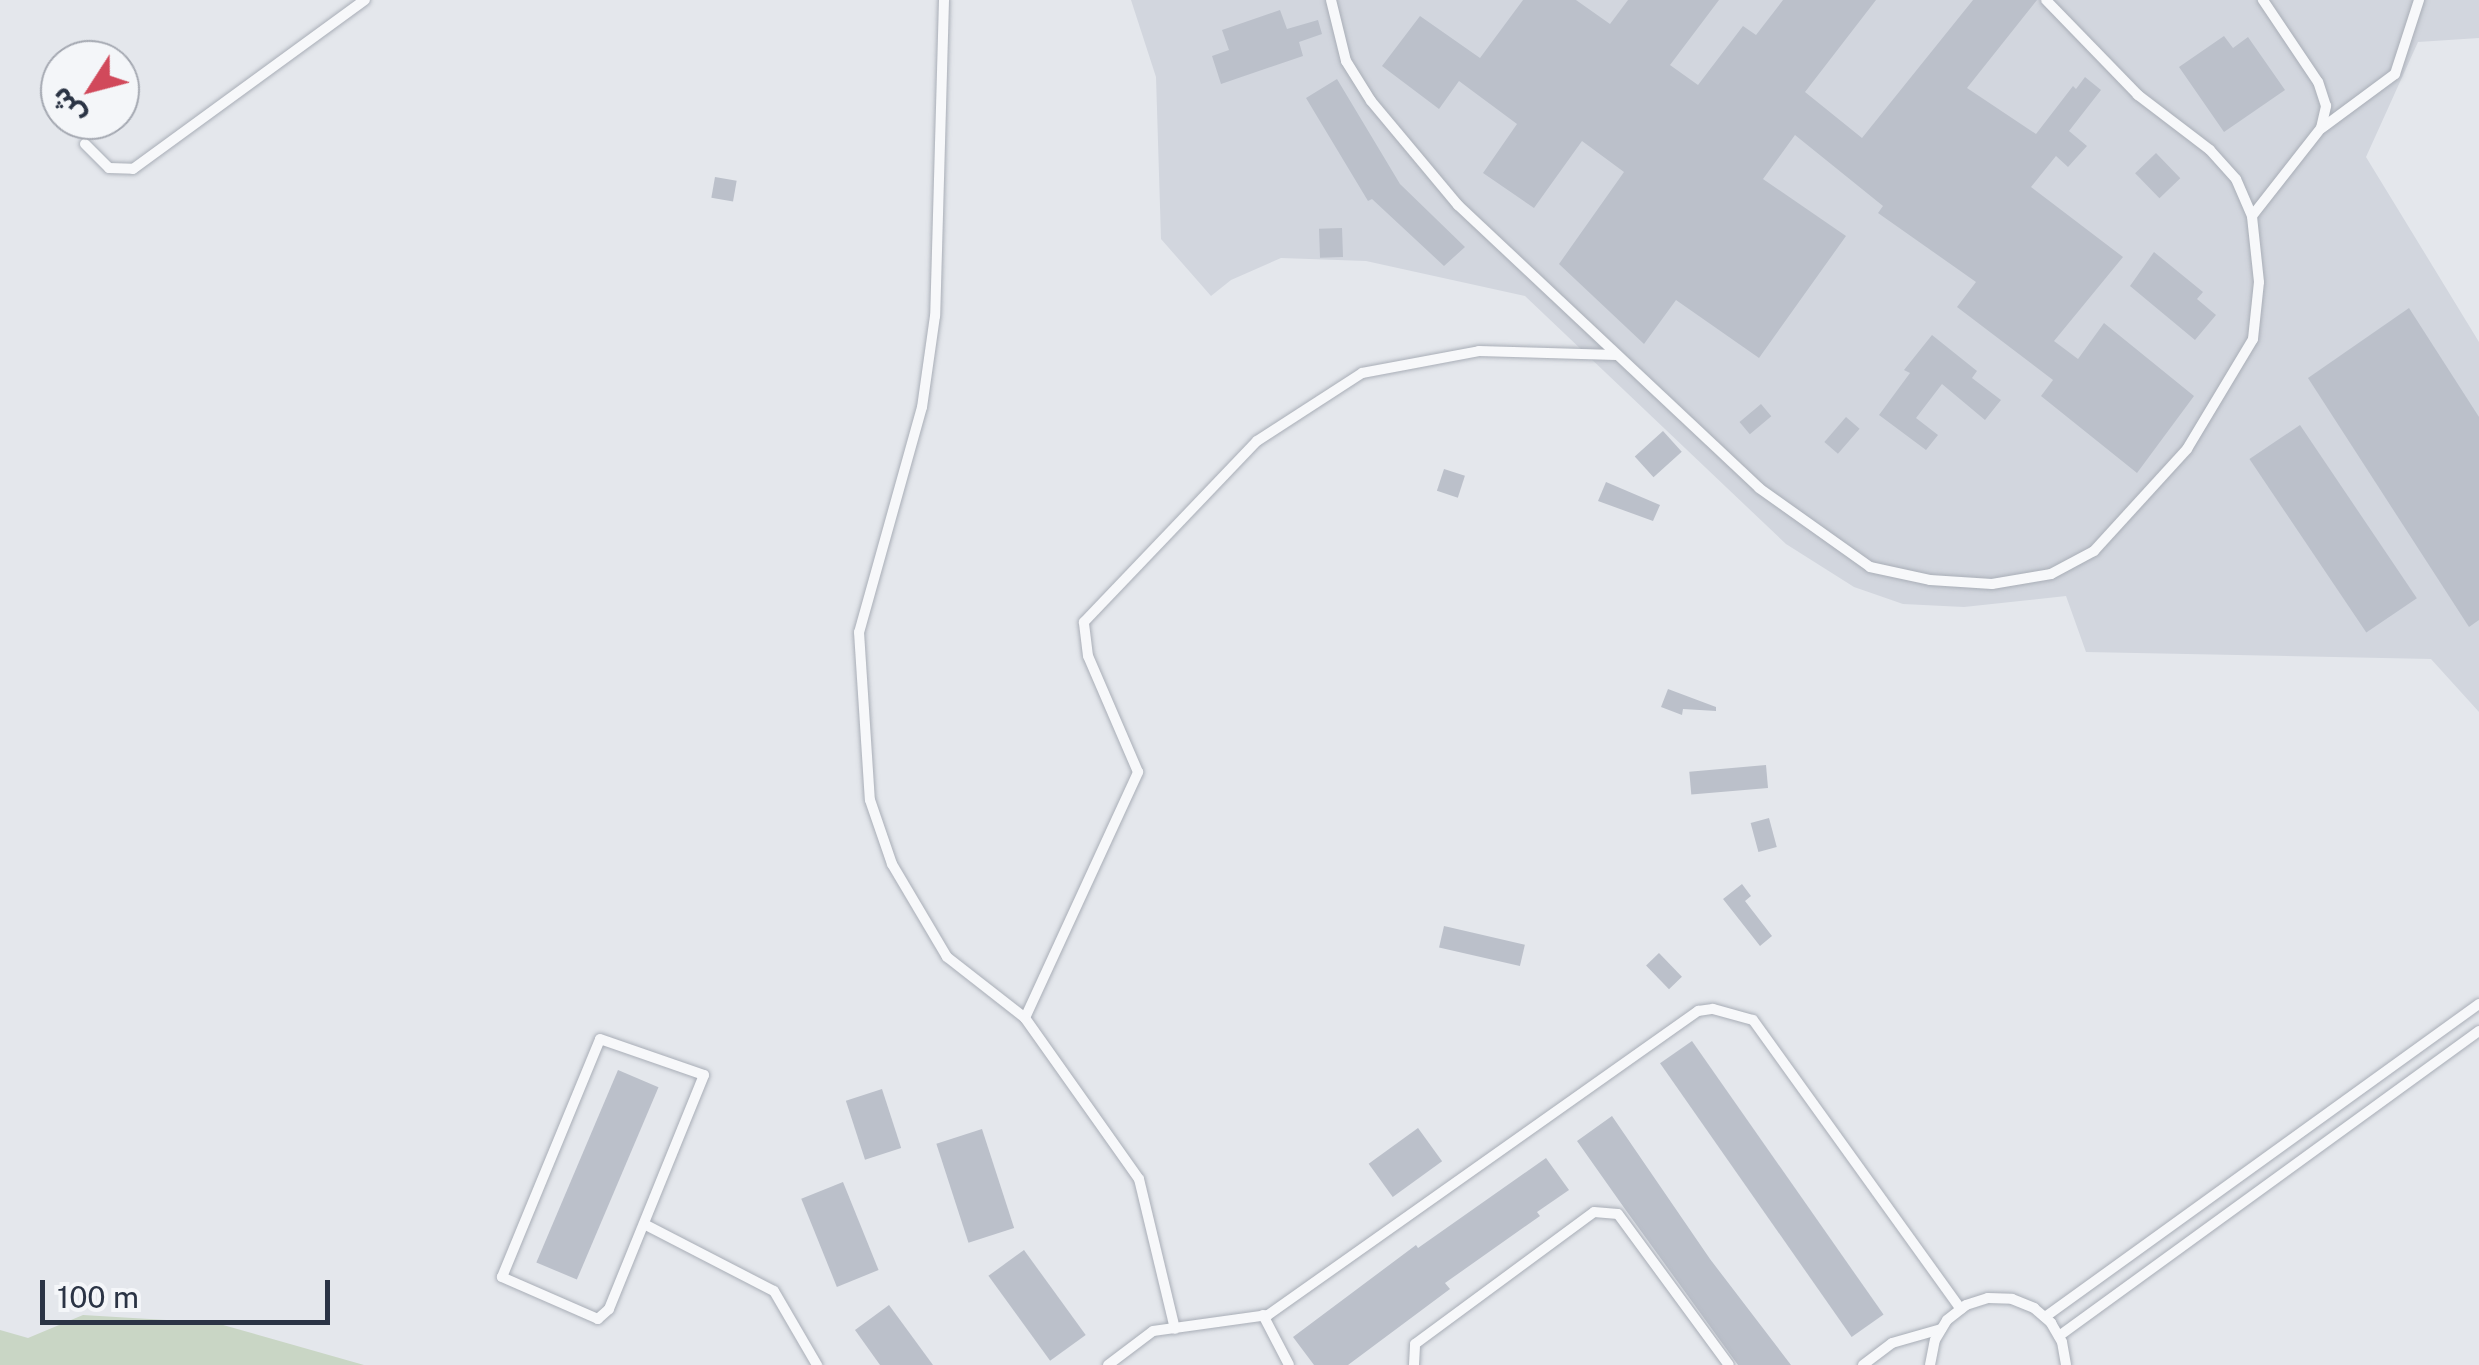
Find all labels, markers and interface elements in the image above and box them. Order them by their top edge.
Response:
north arrow [40,40,140,140]
text: ش [42,82,92,132]
scale bar [45,1260,335,1322]
text: 100 m [57,1279,139,1315]

